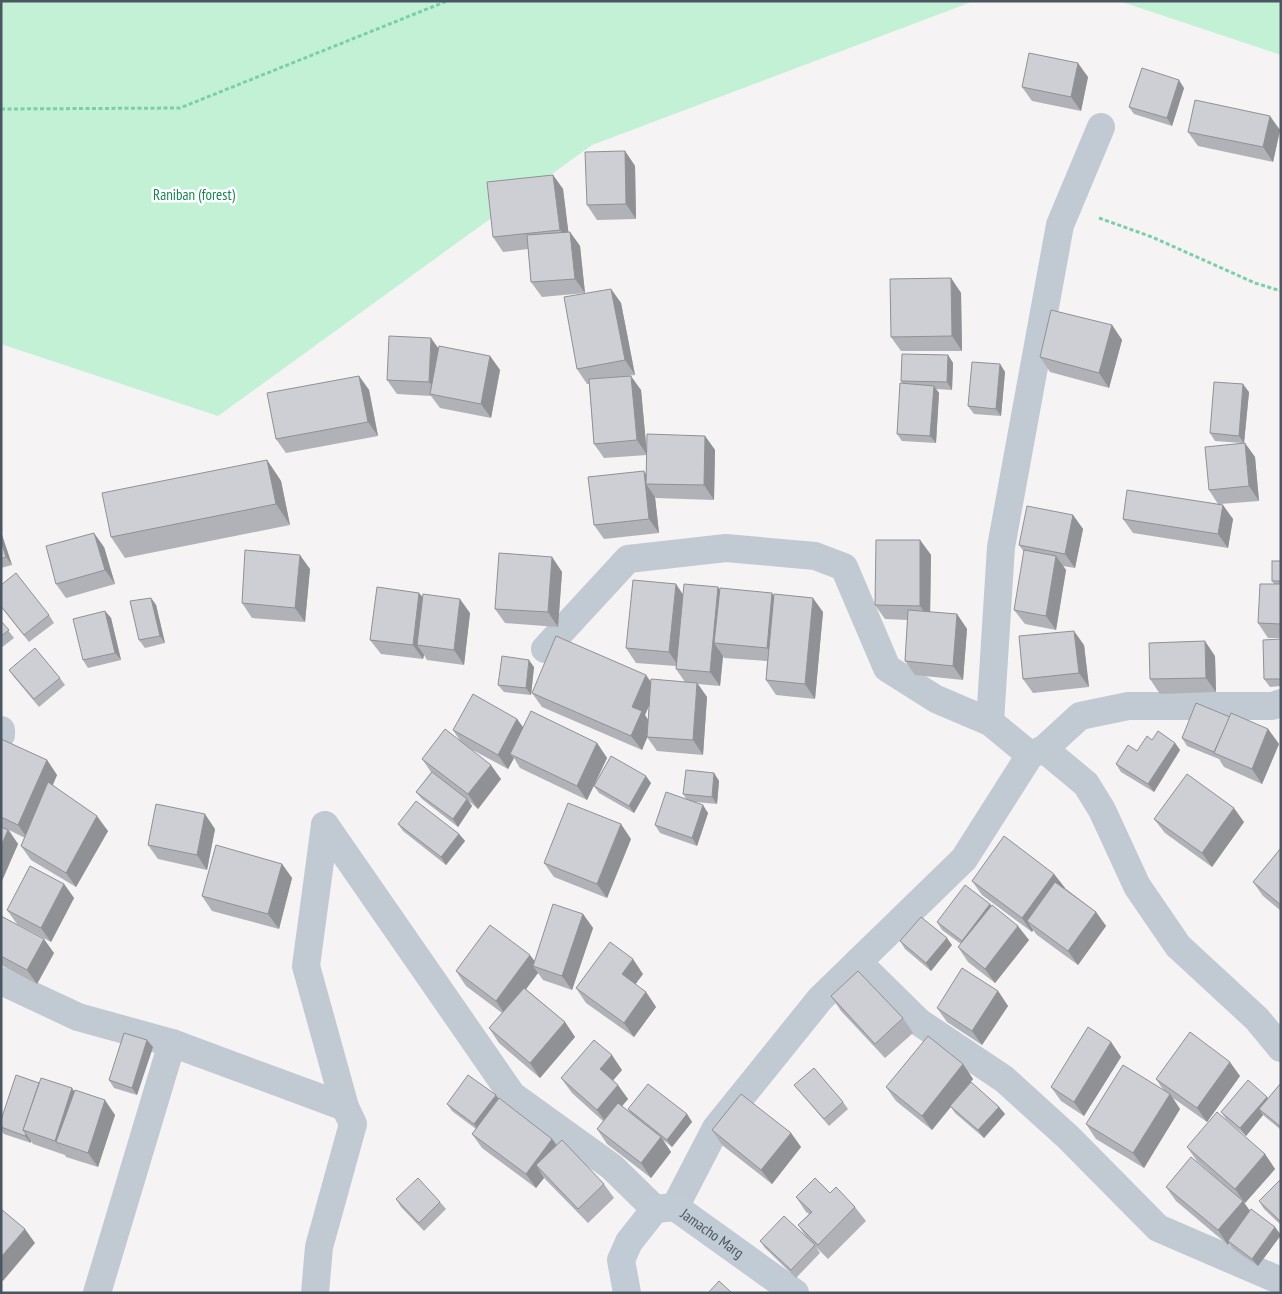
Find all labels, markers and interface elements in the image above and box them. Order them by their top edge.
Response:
park label: Raniban (forest) [153,185,236,204]
street label: Jamacho Marg [676,1204,748,1262]

